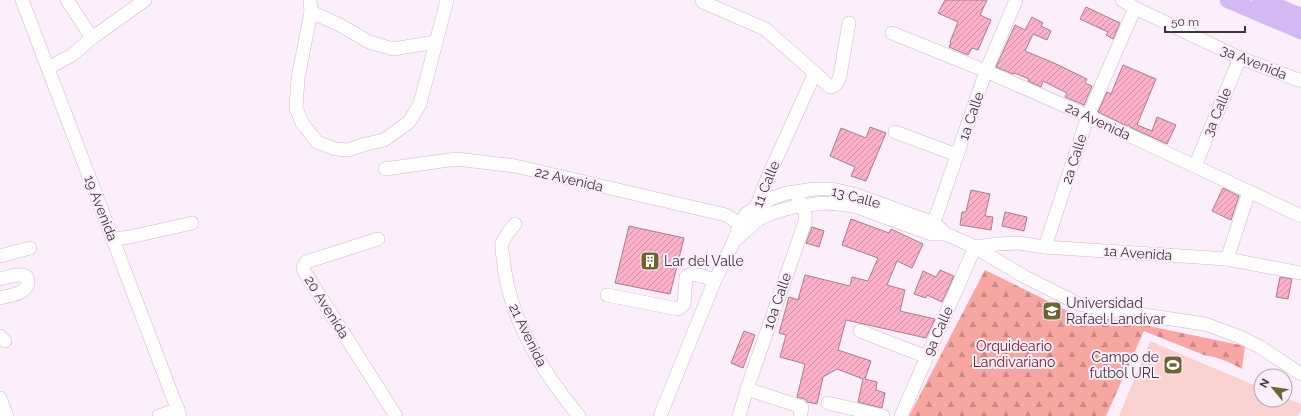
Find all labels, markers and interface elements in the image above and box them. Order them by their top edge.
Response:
scale bar [1165,8,1245,34]
text: 50 m [1171,15,1199,29]
street label: 3a Avenida [1218,41,1290,83]
street label: 3a Calle [1200,85,1234,139]
street label: 1a Calle [955,90,987,142]
street label: 2a Avenida [1063,99,1133,143]
street label: 2a Calle [1058,132,1090,186]
street label: 11 Calle [749,158,783,210]
street label: 22 Avenida [533,163,605,195]
street label: 19 Avenida [81,173,121,243]
street label: 13 Calle [830,183,882,211]
street label: 1a Avenida [1103,243,1173,263]
building icon: Lar del Valle [639,250,661,272]
place label: Lar del Valle [664,253,744,269]
street label: 10a Calle [760,271,794,331]
street label: 20 Avenida [301,273,353,341]
place label: Universidad Rafael Landívar [1066,295,1166,327]
school or university icon: Universidad Rafael Landívar [1041,300,1063,322]
street label: 21 Avenida [506,301,550,369]
street label: 9a Calle [920,304,956,358]
park label: Orquideario Landivariano [973,338,1055,370]
place label: Campo de futbol URL [1090,349,1159,381]
sports icon: Campo de futbol URL [1162,354,1184,376]
north arrow [1253,368,1293,408]
text: N [1257,377,1272,390]

